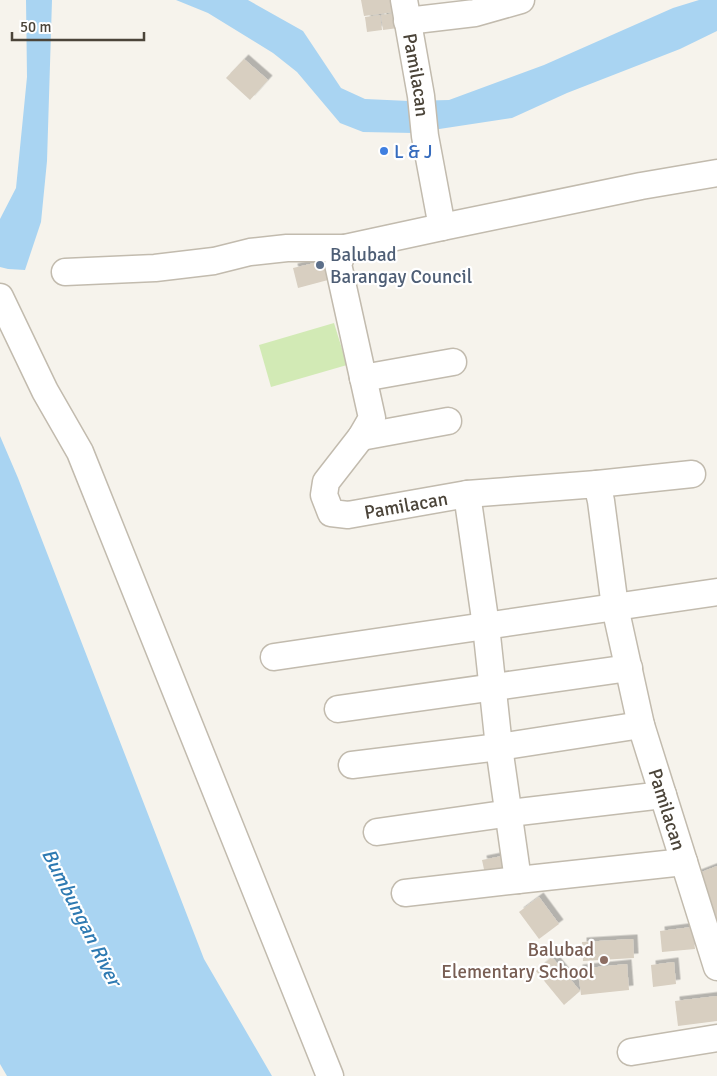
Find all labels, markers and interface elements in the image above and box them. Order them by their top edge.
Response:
scale bar [12,10,145,42]
text: 50 m [20,18,51,36]
street label: Pamilacan [397,31,434,118]
place label: L & J [394,140,432,164]
marker: L & J [378,145,390,157]
place label: Balubad Barangay Council [330,243,472,289]
marker: Balubad Barangay Council [314,259,326,271]
street label: Pamilacan [362,487,450,525]
street label: Pamilacan [642,766,691,853]
water label: Bumbungan River [36,844,128,992]
place label: Balubad Elementary School [441,938,594,984]
marker: Balubad Elementary School [598,954,610,966]

